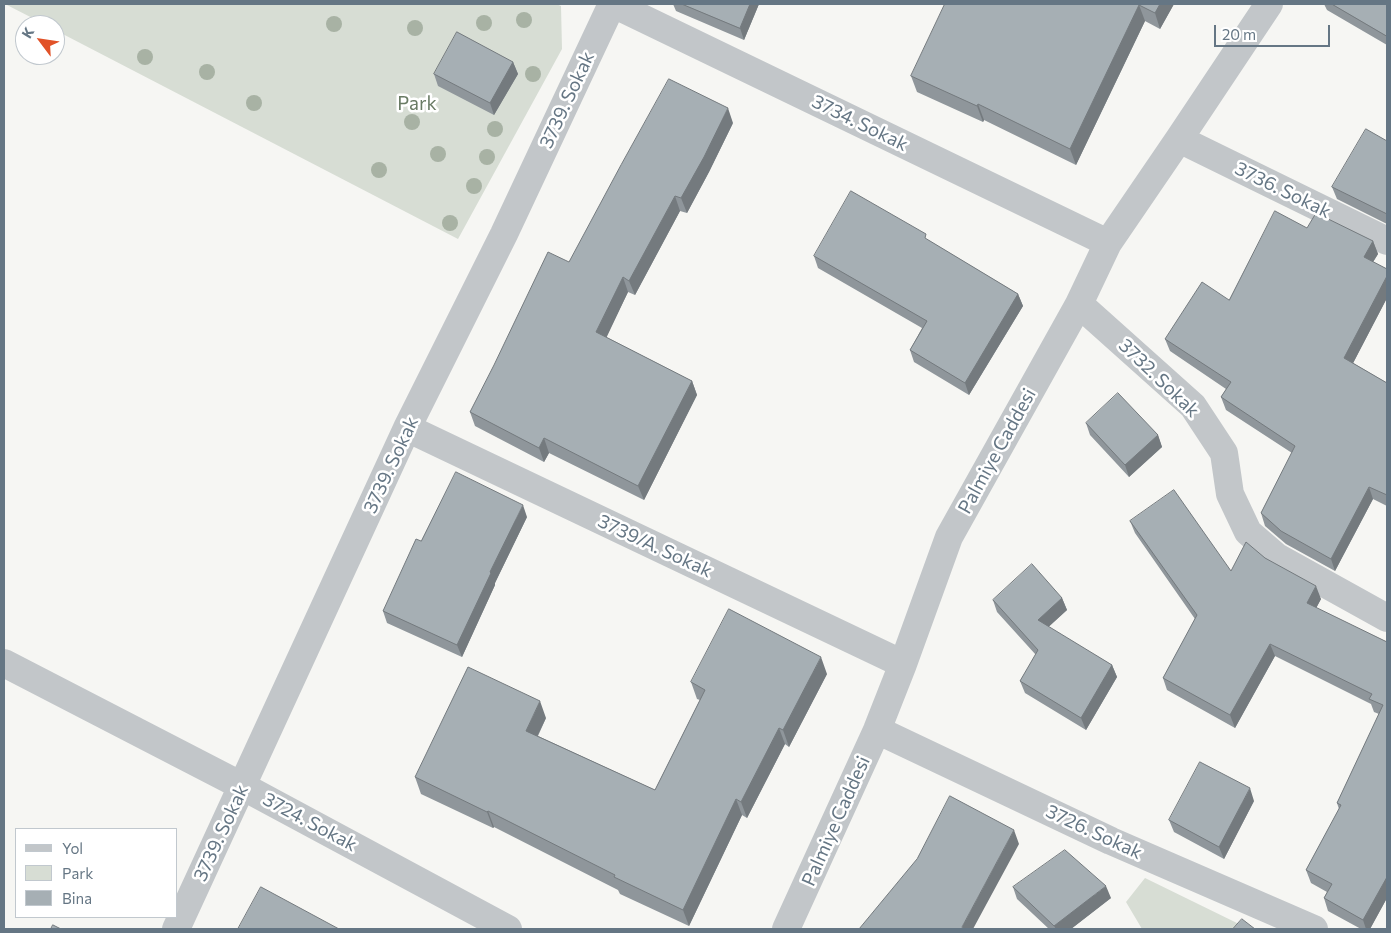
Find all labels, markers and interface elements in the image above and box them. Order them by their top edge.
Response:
north arrow [15,15,65,65]
scale bar [1216,15,1332,47]
text: K [18,24,37,41]
text: 20 m [1222,25,1256,43]
street label: 3739. Sokak [535,48,599,152]
street label: 3734. Sokak [808,90,912,156]
park label: Park [397,93,437,115]
street label: 3736. Sokak [1231,157,1335,223]
street label: 3732. Sokak [1114,334,1204,422]
street label: Palmiye Caddesi [953,384,1041,518]
street label: 3739. Sokak [359,413,423,517]
street label: 3739/A. Sokak [594,510,716,582]
street label: Palmiye Caddesi [797,753,875,889]
street label: 3739. Sokak [189,781,253,885]
street label: 3724. Sokak [259,788,361,856]
street label: 3726. Sokak [1042,800,1146,864]
legend [15,828,178,918]
text: Yol [62,839,83,857]
text: Park [62,864,93,882]
text: Bina [62,889,92,907]

